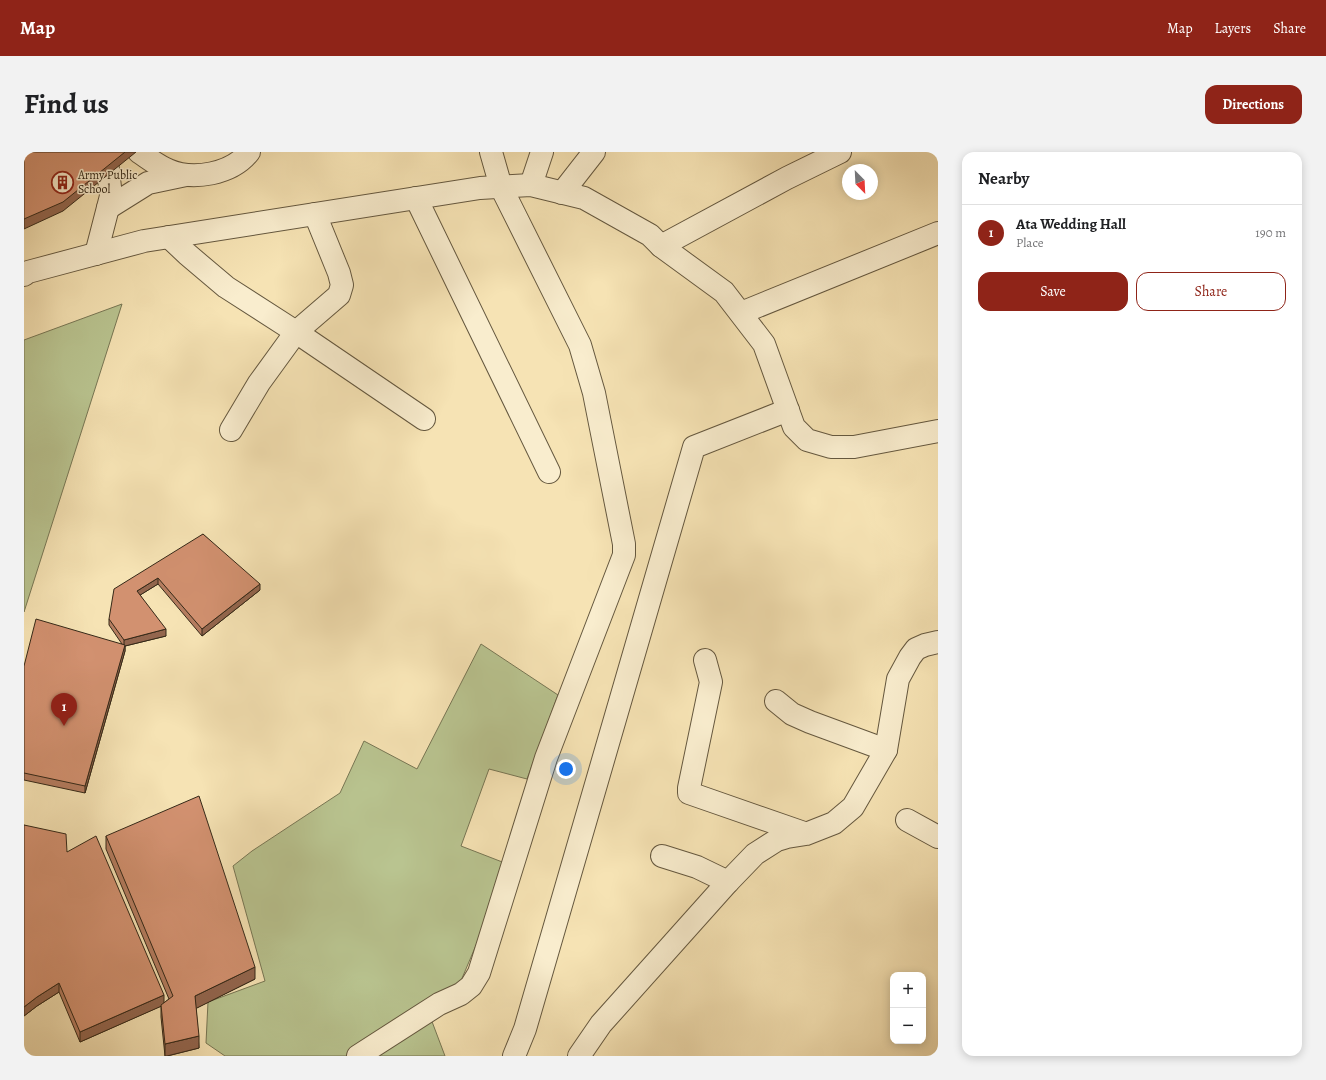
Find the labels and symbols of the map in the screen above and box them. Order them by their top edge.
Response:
north arrow [842,164,878,200]
place label: Army Public School [77,167,137,197]
building icon: Army Public School [49,169,75,195]
pin: 1 [51,693,77,726]
your location [556,759,576,779]

